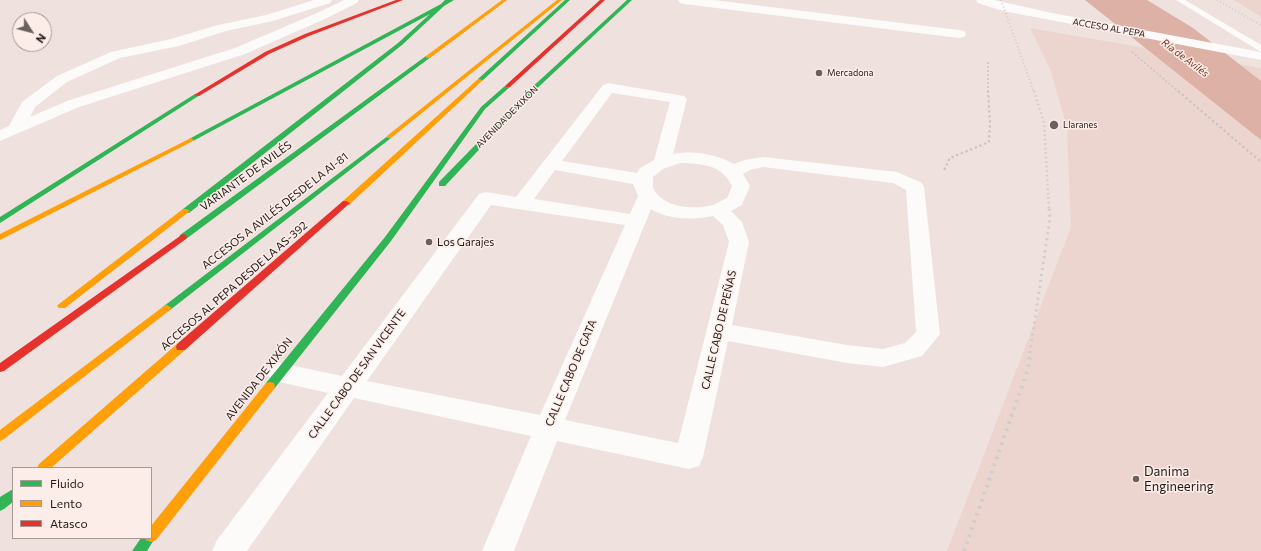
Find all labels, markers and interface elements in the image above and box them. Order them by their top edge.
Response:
north arrow [12,12,52,52]
street label: ACCESO AL PEPA [1072,16,1146,40]
text: N [34,32,49,46]
water label: Ría de Avilés [1159,36,1211,80]
marker: Mercadona [814,68,824,78]
place label: Mercadona [827,68,873,78]
street label: AVENIDA DE XIXÓN [474,84,540,150]
marker: Llaranes [1048,119,1060,131]
place label: Llaranes [1063,120,1097,130]
street label: VARIANTE DE AVILÉS [198,138,294,214]
street label: ACCESOS A AVILÉS DESDE LA AI-81 [199,150,351,272]
street label: ACCESOS AL PEPA DESDE LA AS-392 [158,219,310,353]
place label: Los Garajes [437,235,494,249]
marker: Los Garajes [424,237,434,247]
street label: CALLE CABO DE PEÑAS [699,269,739,391]
street label: CALLE CABO DE SAN VICENTE [305,306,409,442]
street label: CALLE CABO DE GATA [542,318,600,428]
street label: AVENIDA DE XIXÓN [223,335,295,423]
place label: Danima Engineering [1144,464,1214,495]
legend [12,467,152,539]
marker: Danima Engineering [1131,474,1141,484]
text: Fluido [50,476,84,490]
text: Lento [50,496,82,510]
text: Atasco [50,516,88,530]

